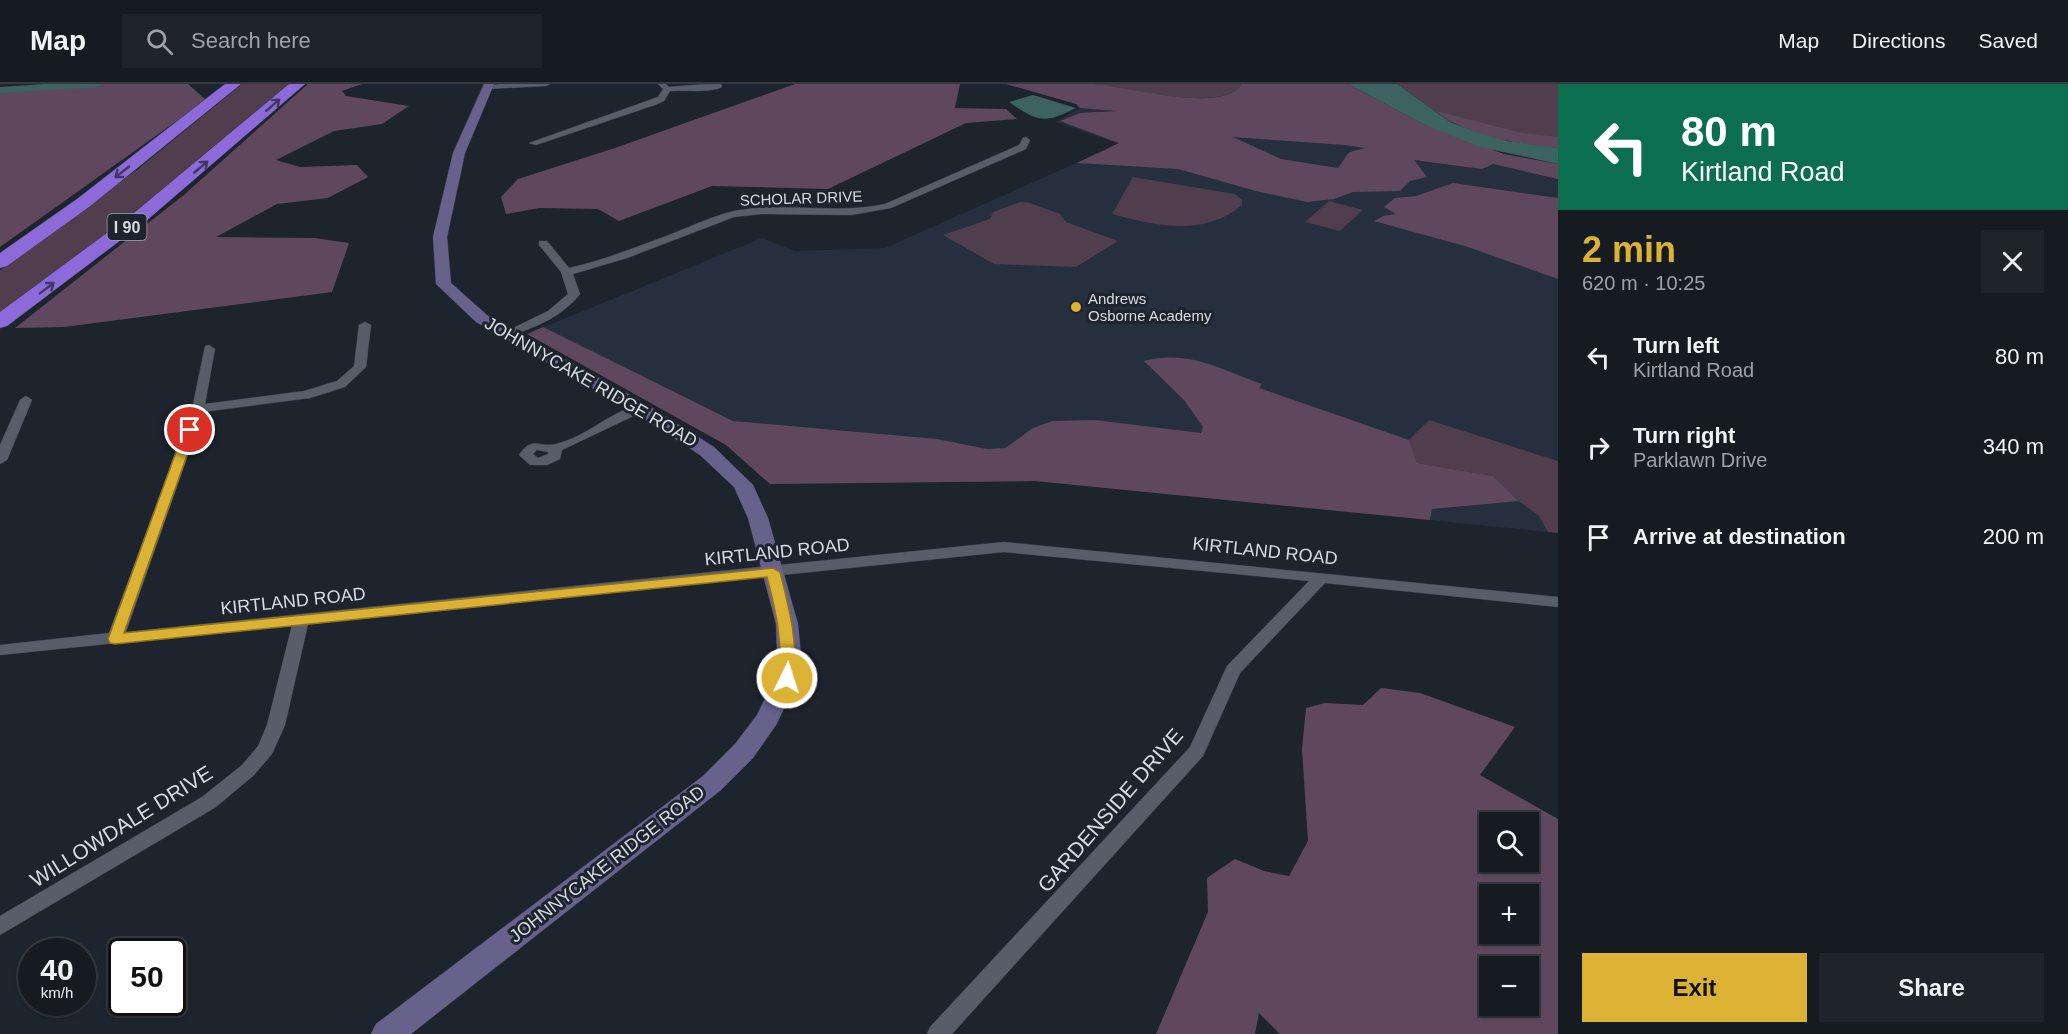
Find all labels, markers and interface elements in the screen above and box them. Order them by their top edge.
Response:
search box [122,14,542,68]
text: Map [30,25,86,56]
icon: search [143,25,176,58]
text: Search here [191,28,311,53]
text: Map [1778,29,1819,52]
text: Directions [1852,29,1945,52]
text: Saved [1978,29,2038,52]
one-way arrow [265,99,281,112]
icon: left [1582,108,1660,186]
text: 80 m [1681,108,1777,155]
text: Kirtland Road [1681,157,1845,187]
one-way arrow [192,161,208,174]
one-way arrow [114,166,130,179]
street label: SCHOLAR DRIVE [739,187,863,209]
road number: I 90 [108,214,146,240]
text: 2 min [1582,229,1676,270]
button: close [1981,230,2044,293]
text: 620 m · 10:25 [1582,272,1705,294]
one-way arrow [39,282,55,294]
place label: Andrews Osborne Academy [1088,290,1212,324]
marker: Andrews Osborne Academy [1069,300,1083,314]
street label: JOHNNYCAKE RIDGE ROAD [481,313,701,451]
text: Turn left [1633,333,1719,358]
icon: left [1582,341,1615,374]
text: 80 m [1995,344,2044,369]
text: Kirtland Road [1633,359,1754,381]
pin [164,404,215,455]
icon: arrive [173,413,206,446]
text: Turn right [1633,423,1735,448]
icon: right [1582,431,1615,464]
text: 340 m [1983,434,2044,459]
text: Parklawn Drive [1633,449,1767,471]
icon: arrive [1582,521,1615,554]
text: Arrive at destination [1633,524,1846,549]
text: 200 m [1983,524,2044,549]
street label: KIRTLAND ROAD [1192,533,1338,569]
street label: KIRTLAND ROAD [704,534,850,570]
street label: KIRTLAND ROAD [220,583,366,619]
position arrow [755,646,819,710]
street label: GARDENSIDE DRIVE [1033,724,1187,896]
street label: WILLOWDALE DRIVE [26,761,216,891]
street label: JOHNNYCAKE RIDGE ROAD [505,782,709,946]
map controls [1479,812,1539,1016]
button: search [1479,812,1539,872]
button: + [1479,884,1539,944]
speed limit sign: 50 [108,938,186,1016]
text: 40 [40,953,74,986]
button: Exit [1582,953,1807,1022]
button: Share [1819,953,2044,1022]
button: − [1479,956,1539,1016]
text: km/h [41,984,73,1001]

